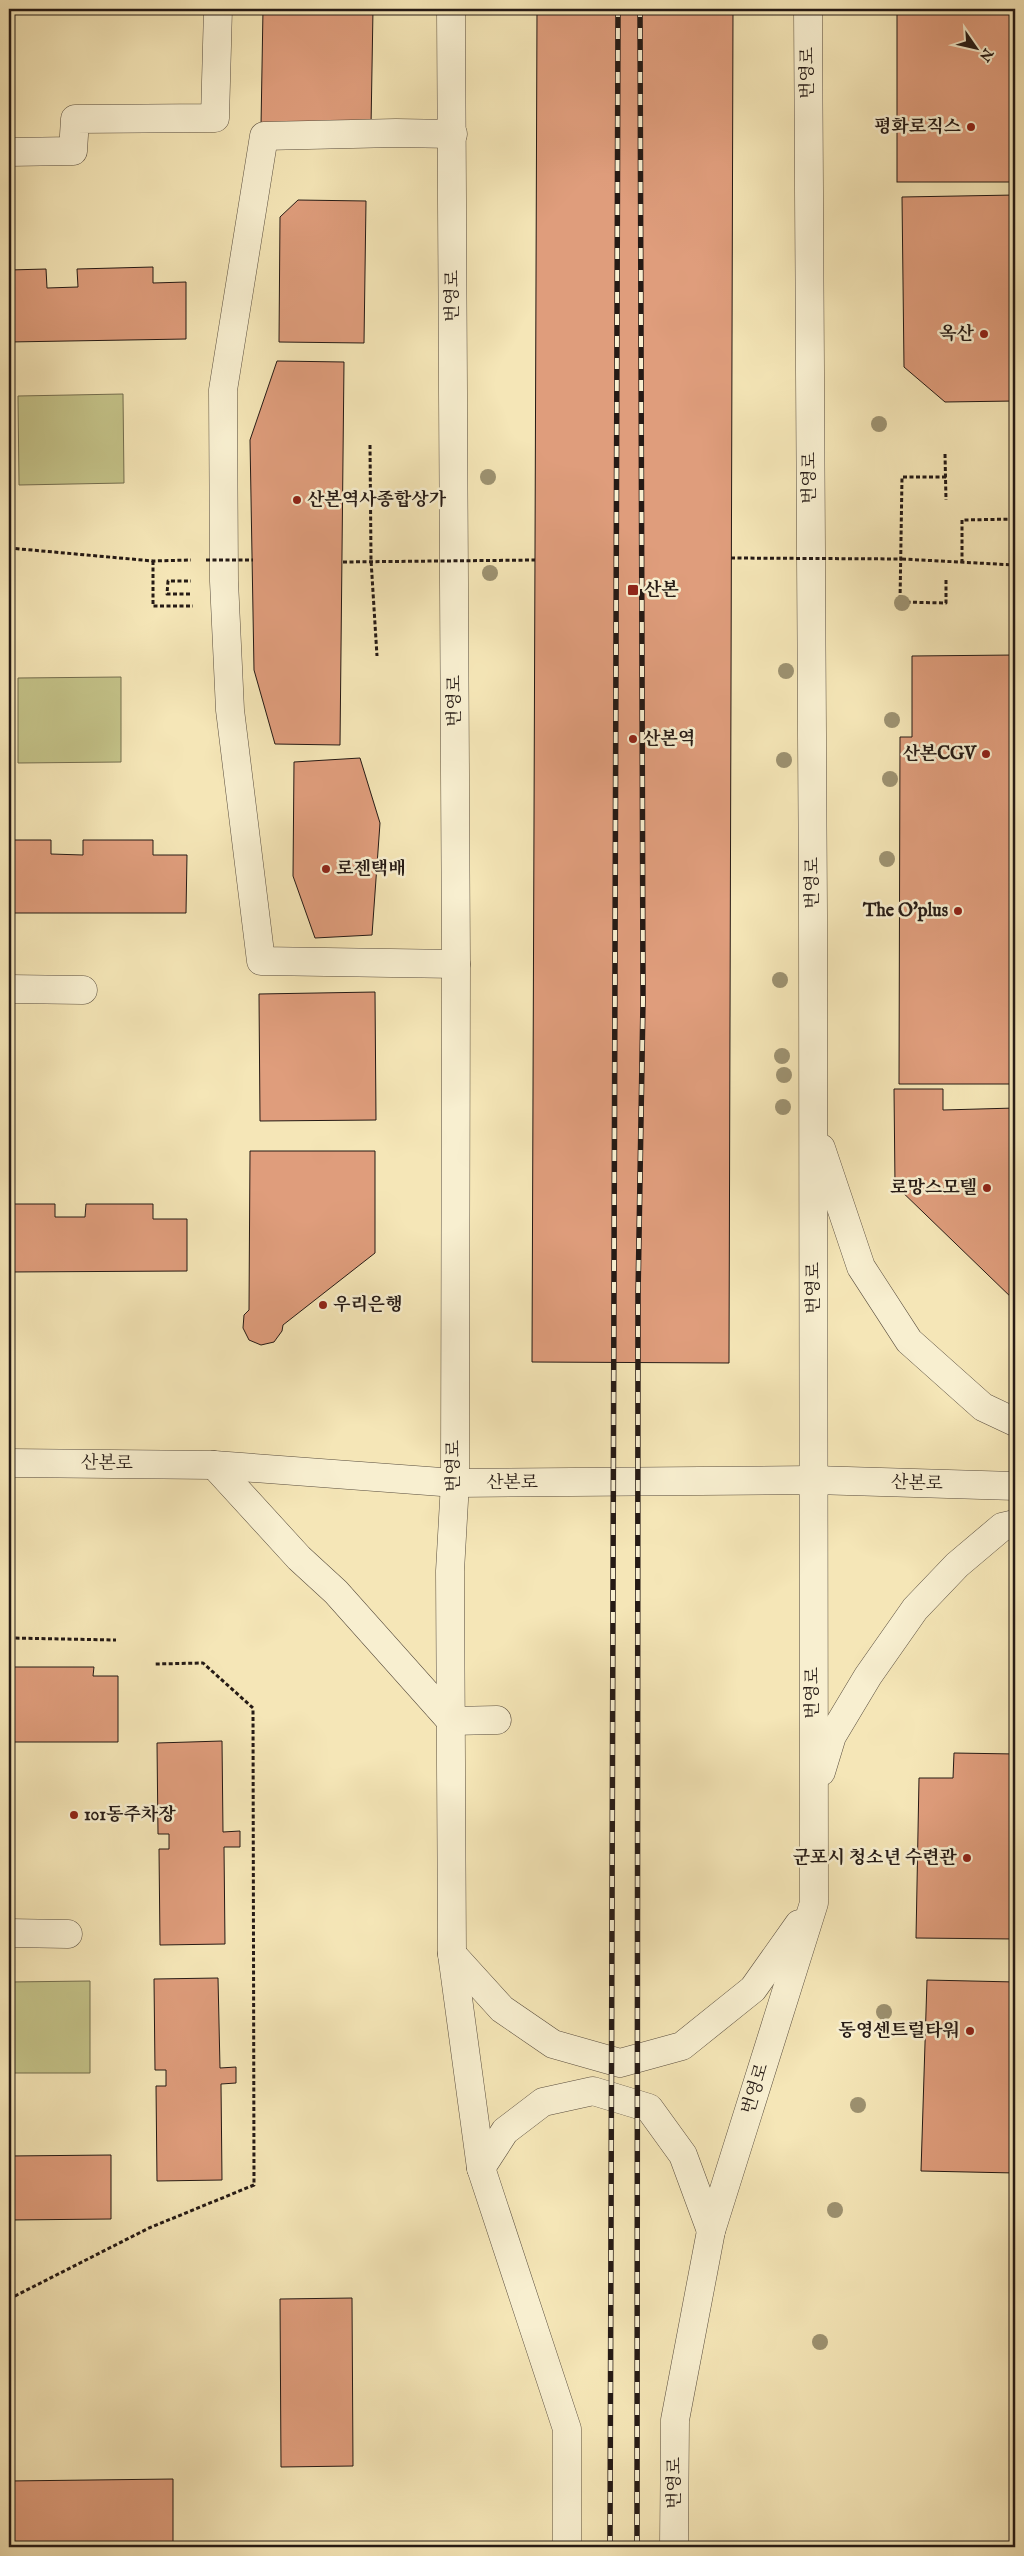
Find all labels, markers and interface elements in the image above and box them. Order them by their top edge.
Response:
north arrow [952,22,1002,72]
text: N [975,44,997,65]
street label: 번영로 [797,47,820,99]
place label: 평화로직스 [874,116,962,139]
marker: 평화로직스 [965,121,977,133]
street label: 번영로 [442,270,465,322]
place label: 옥산 [939,323,975,346]
marker: 옥산 [978,328,990,340]
street label: 번영로 [799,452,822,504]
place label: 산본역사종합상가 [307,489,447,512]
marker: 산본역사종합상가 [291,494,303,506]
place label: 산본 [644,579,679,602]
marker: 산본 [626,583,640,597]
street label: 번영로 [444,675,467,727]
place label: 산본역 [643,728,695,751]
marker: 산본역 [627,733,639,745]
place label: 산본CGV [902,743,977,766]
marker: 산본CGV [980,748,992,760]
street label: 번영로 [802,857,825,909]
place label: 로젠택배 [336,858,406,881]
marker: 로젠택배 [320,863,332,875]
place label: The O'plus [862,900,949,923]
marker: The O'plus [952,905,964,917]
place label: 로망스모텔 [890,1177,977,1200]
marker: 로망스모텔 [981,1182,993,1194]
street label: 번영로 [803,1262,826,1314]
place label: 우리은행 [333,1294,403,1317]
marker: 우리은행 [317,1299,329,1311]
street label: 번영로 [443,1440,466,1492]
street label: 산본로 [81,1452,133,1476]
street label: 산본로 [486,1472,538,1495]
street label: 산본로 [891,1472,943,1496]
street label: 번영로 [802,1667,825,1719]
place label: 101동주차장 [84,1804,176,1827]
marker: 101동주차장 [68,1809,80,1821]
place label: 군포시 청소년 수련관 [793,1847,958,1870]
marker: 군포시 청소년 수련관 [961,1852,973,1864]
place label: 동영센트럴타워 [838,2020,960,2043]
marker: 동영센트럴타워 [964,2025,976,2037]
street label: 번영로 [737,2061,775,2117]
street label: 번영로 [664,2457,687,2509]

